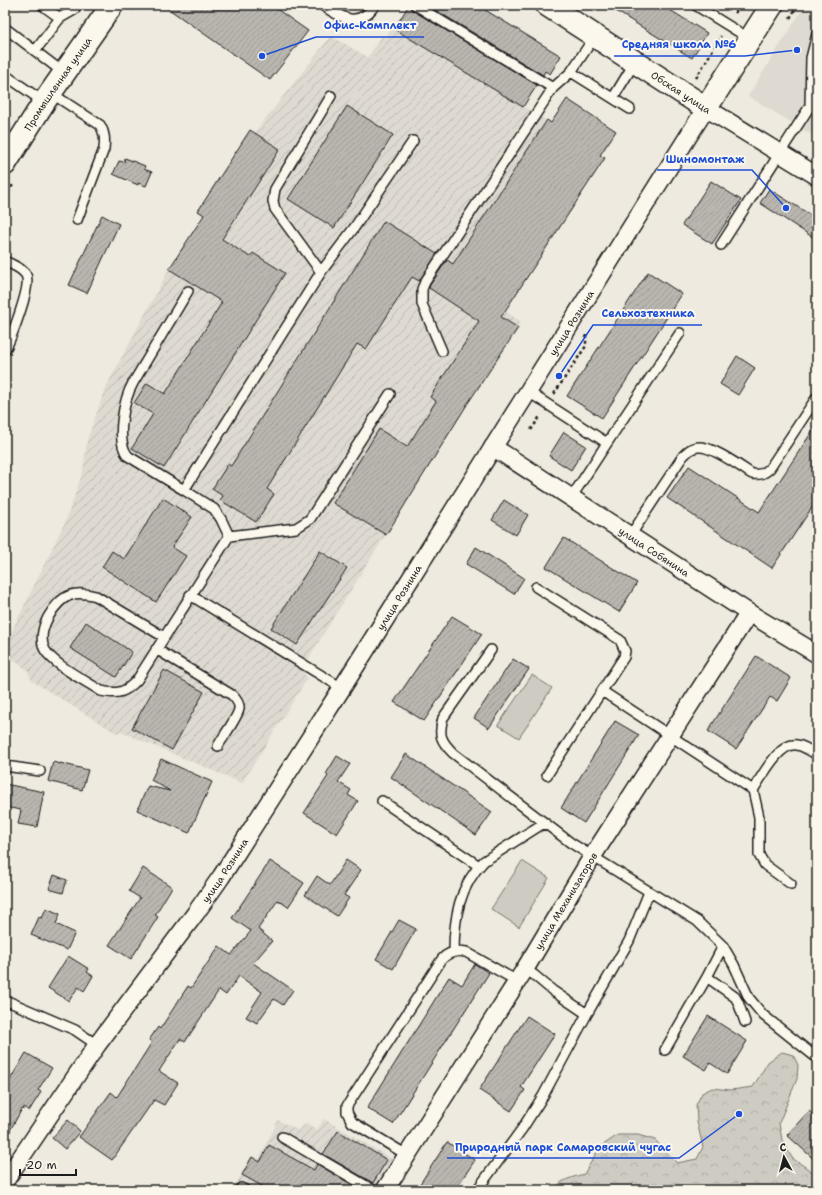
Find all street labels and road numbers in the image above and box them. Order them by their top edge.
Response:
street label: Промышленная улица [22,34,95,133]
street label: Обская улица [648,68,714,117]
street label: улица Рознина [546,287,597,358]
street label: улица Собянина [616,524,692,580]
street label: улица Рознина [374,562,425,633]
street label: улица Рознина [199,835,252,905]
street label: улица Механизаторов [532,850,600,952]

